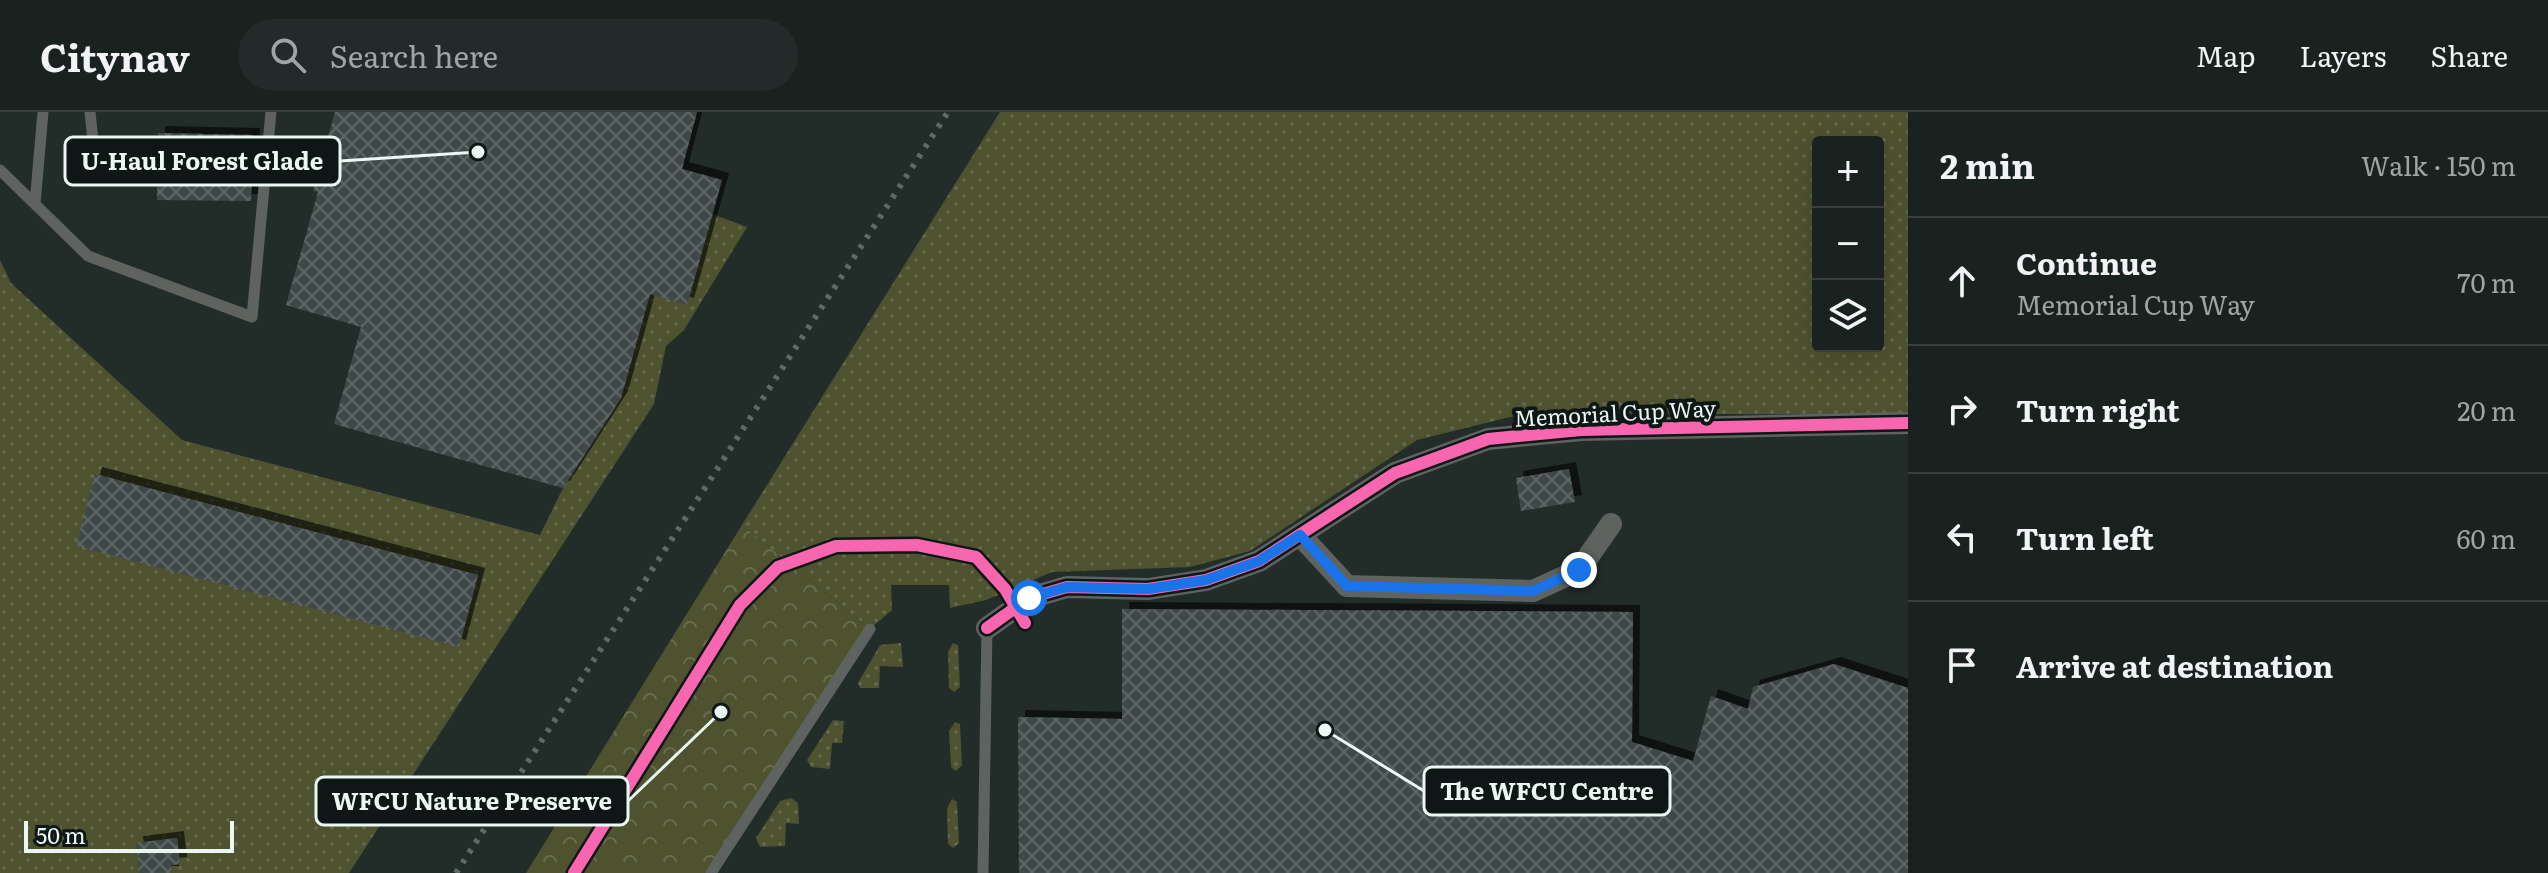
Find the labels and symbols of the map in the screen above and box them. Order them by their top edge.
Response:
callout: U-Haul Forest Glade [65,137,340,185]
text: U-Haul Forest Glade [81,142,323,177]
street label: Memorial Cup Way [1513,390,1717,434]
route end [1561,552,1597,588]
route start [1011,580,1047,616]
callout: The WFCU Centre [1424,767,1670,815]
text: The WFCU Centre [1440,772,1654,807]
callout: WFCU Nature Preserve [316,777,628,825]
text: WFCU Nature Preserve [332,782,612,817]
scale bar [24,817,234,853]

